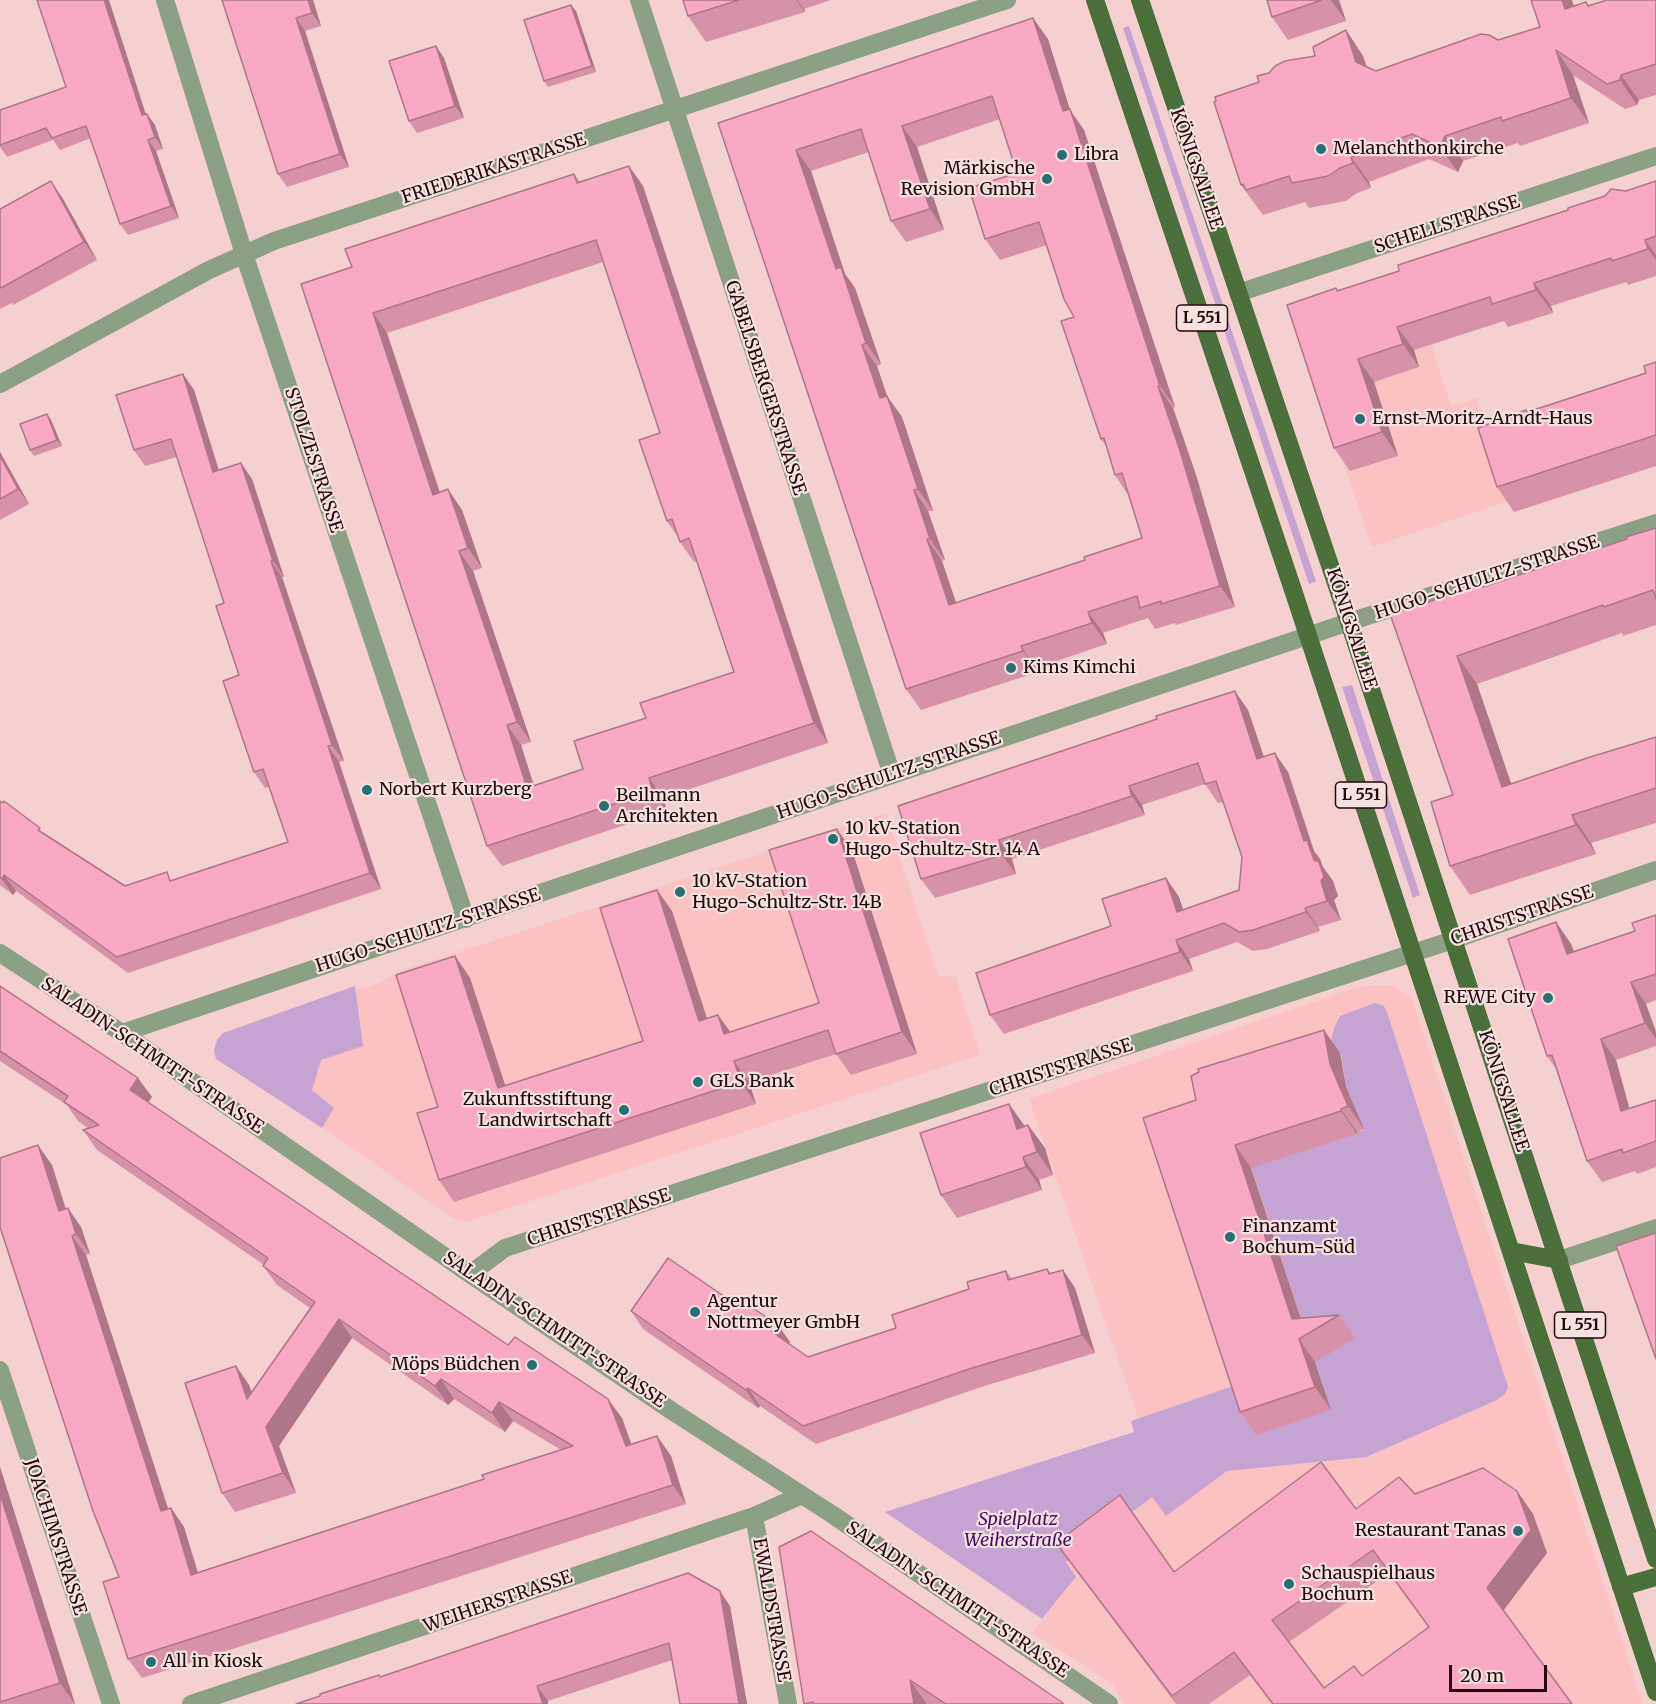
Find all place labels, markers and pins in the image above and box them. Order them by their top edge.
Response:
place label: Melanchthonkirche [1333,138,1504,160]
marker: Melanchthonkirche [1314,142,1328,156]
place label: Libra [1074,144,1119,166]
marker: Libra [1055,148,1069,162]
place label: Märkische Revision GmbH [901,158,1035,201]
marker: Märkische Revision GmbH [1040,172,1054,186]
place label: Ernst-Moritz-Arndt-Haus [1372,408,1592,430]
marker: Ernst-Moritz-Arndt-Haus [1353,412,1367,426]
place label: Kims Kimchi [1023,657,1136,679]
marker: Kims Kimchi [1004,661,1018,675]
place label: Norbert Kurzberg [379,779,532,801]
marker: Norbert Kurzberg [360,783,374,797]
place label: Beilmann Architekten [616,785,718,828]
marker: Beilmann Architekten [597,799,611,813]
place label: 10 kV-Station Hugo-Schultz-Str. 14 A [845,818,1040,860]
marker: 10 kV-Station Hugo-Schultz-Str. 14 A [826,832,840,846]
place label: 10 kV-Station Hugo-Schultz-Str. 14B [692,871,881,914]
marker: 10 kV-Station Hugo-Schultz-Str. 14B [673,885,687,899]
place label: REWE City [1443,987,1536,1009]
marker: REWE City [1541,991,1555,1005]
place label: GLS Bank [710,1071,794,1093]
marker: GLS Bank [691,1075,705,1089]
place label: Zukunftsstiftung Landwirtschaft [463,1089,612,1132]
marker: Zukunftsstiftung Landwirtschaft [617,1103,631,1117]
place label: Finanzamt Bochum-Süd [1242,1216,1355,1258]
marker: Finanzamt Bochum-Süd [1223,1230,1237,1244]
place label: Agentur Nottmeyer GmbH [707,1291,860,1334]
marker: Agentur Nottmeyer GmbH [688,1305,702,1319]
place label: Möps Büdchen [391,1354,520,1376]
marker: Möps Büdchen [525,1358,539,1372]
place label: Restaurant Tanas [1355,1520,1506,1542]
marker: Restaurant Tanas [1511,1524,1525,1538]
place label: Schauspielhaus Bochum [1301,1563,1435,1606]
marker: Schauspielhaus Bochum [1282,1577,1296,1591]
place label: All in Kiosk [163,1651,263,1673]
marker: All in Kiosk [144,1655,158,1669]

